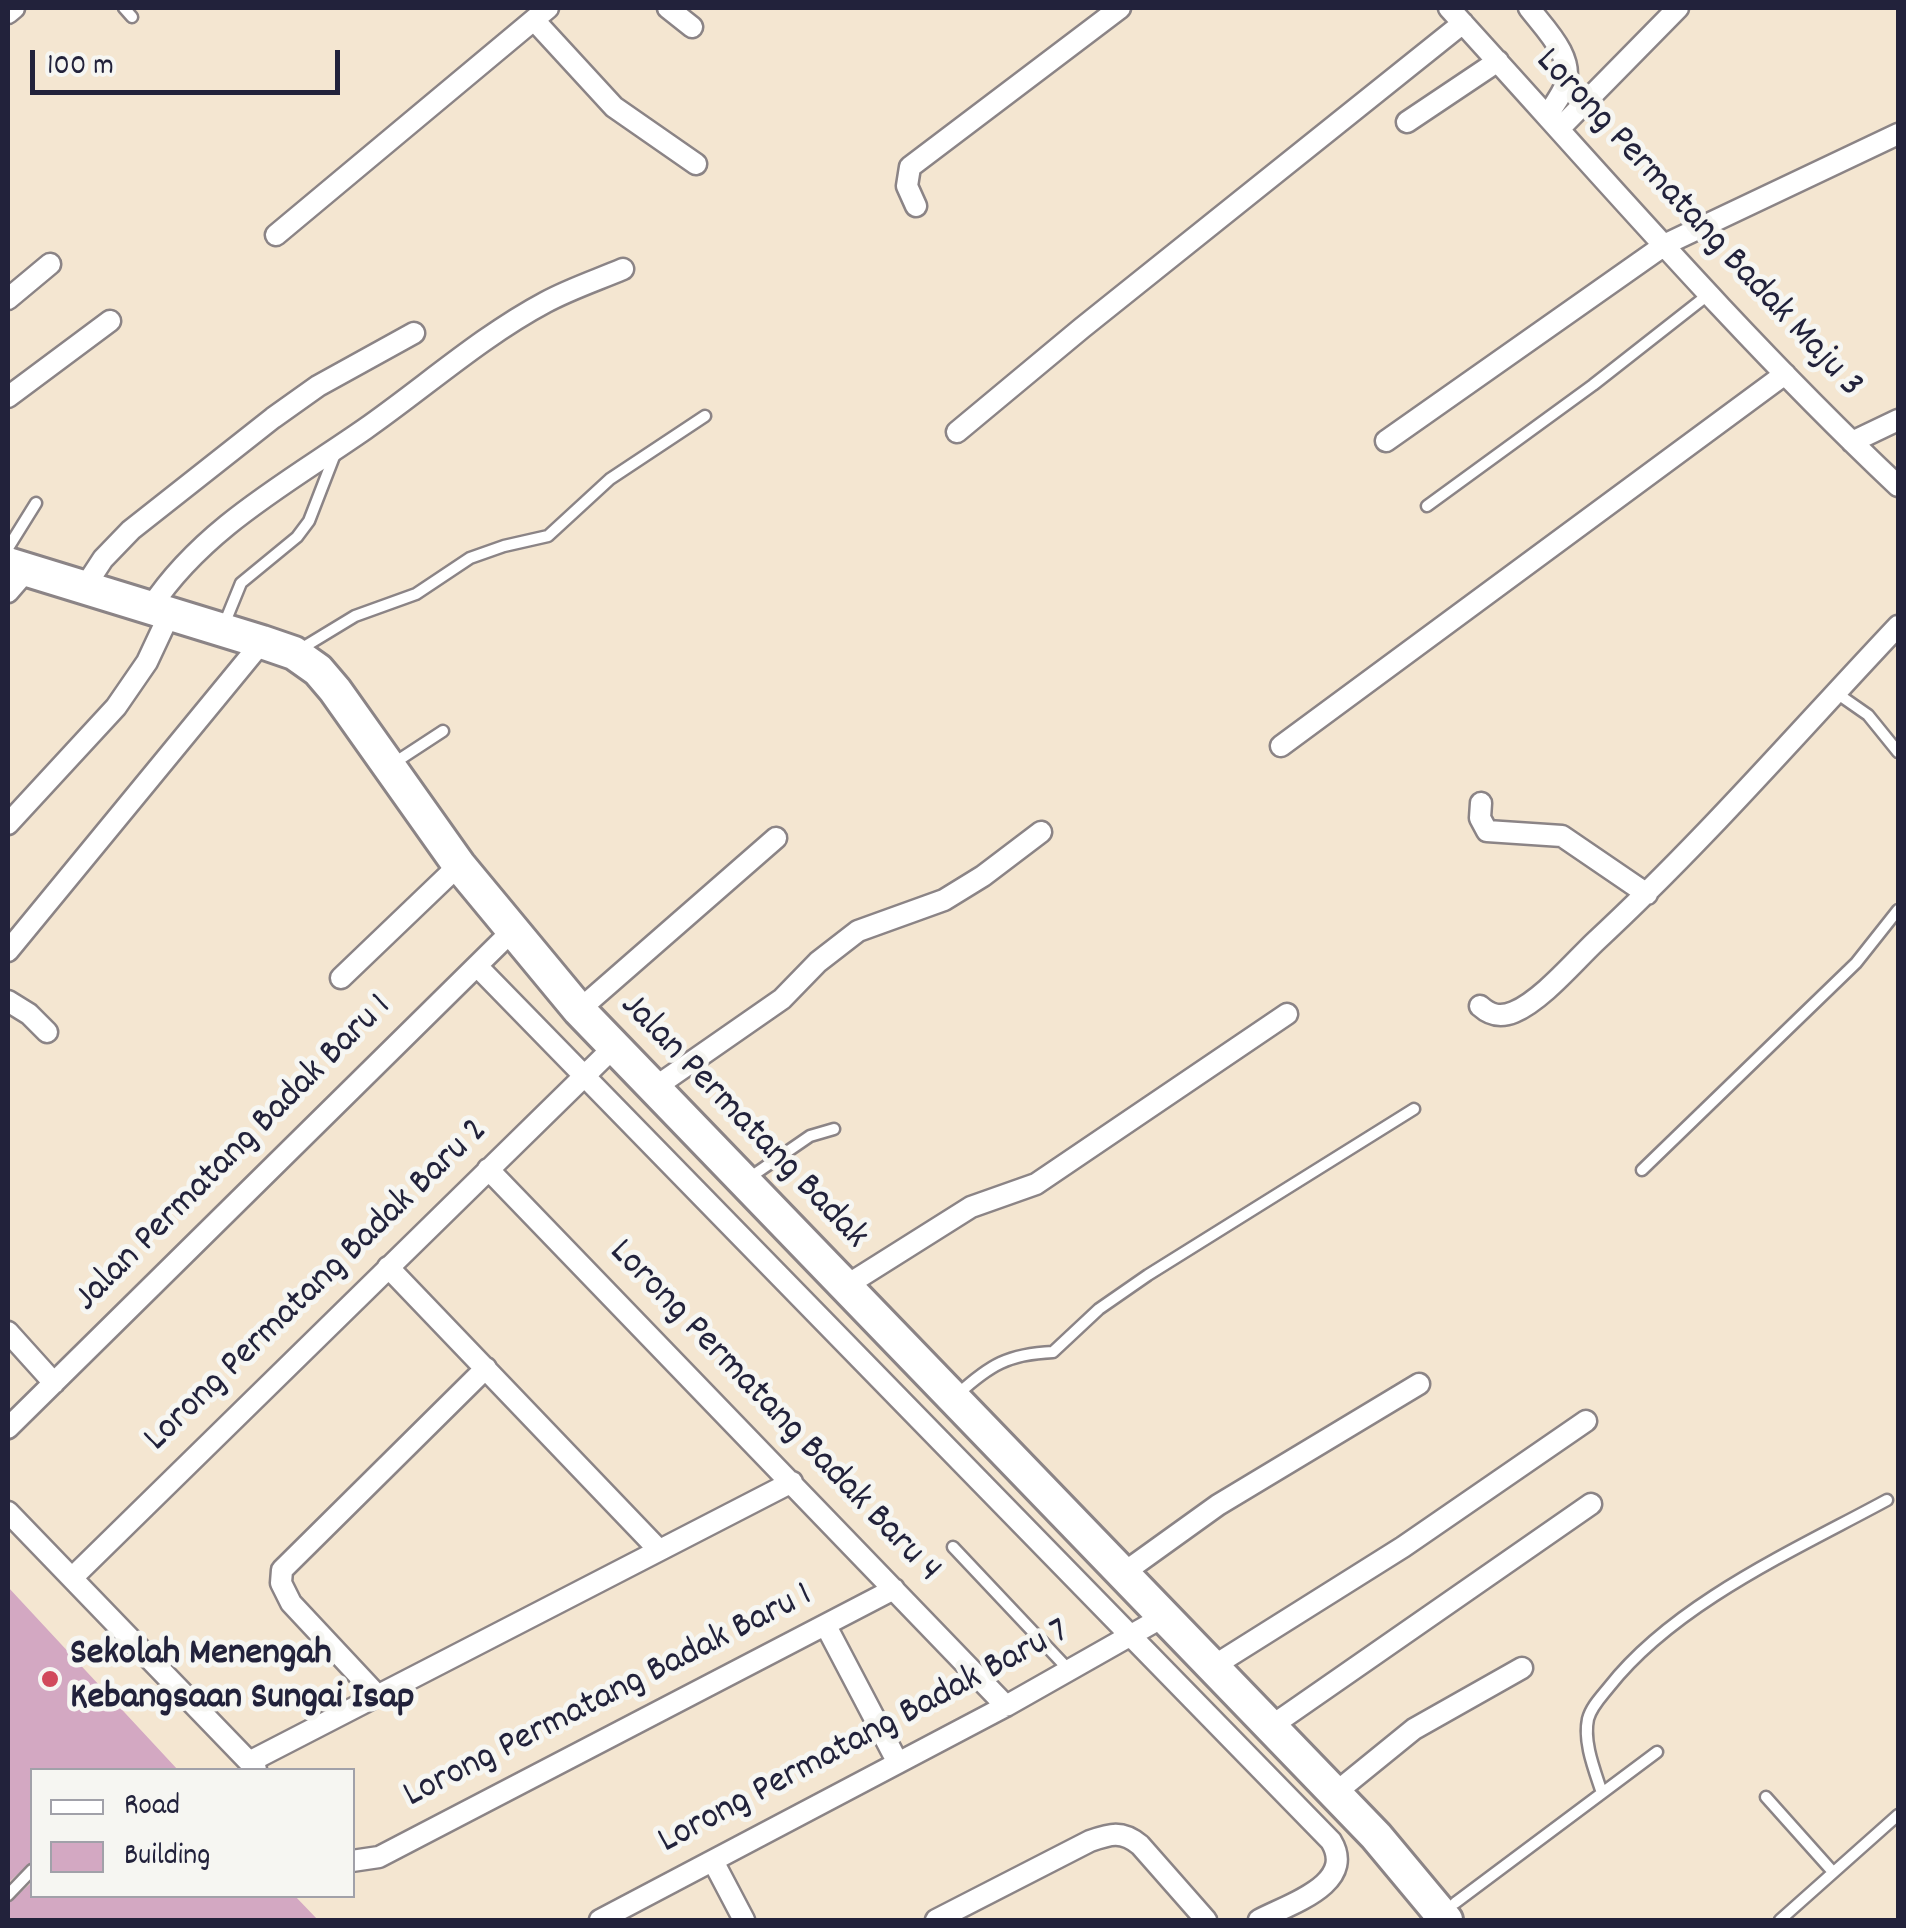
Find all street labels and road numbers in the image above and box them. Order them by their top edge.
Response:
street label: Lorong Permatang Badak Maju 3 [1523,41,1871,409]
street label: Jalan Permatang Badak [608,985,876,1261]
street label: Jalan Permatang Badak Baru 1 [67,987,403,1323]
street label: Lorong Permatang Badak Baru 2 [137,1111,499,1463]
street label: Lorong Permatang Badak Baru 4 [597,1232,949,1594]
street label: Lorong Permatang Badak Baru 1 [397,1575,821,1821]
street label: Lorong Permatang Badak Baru 7 [652,1611,1078,1867]

